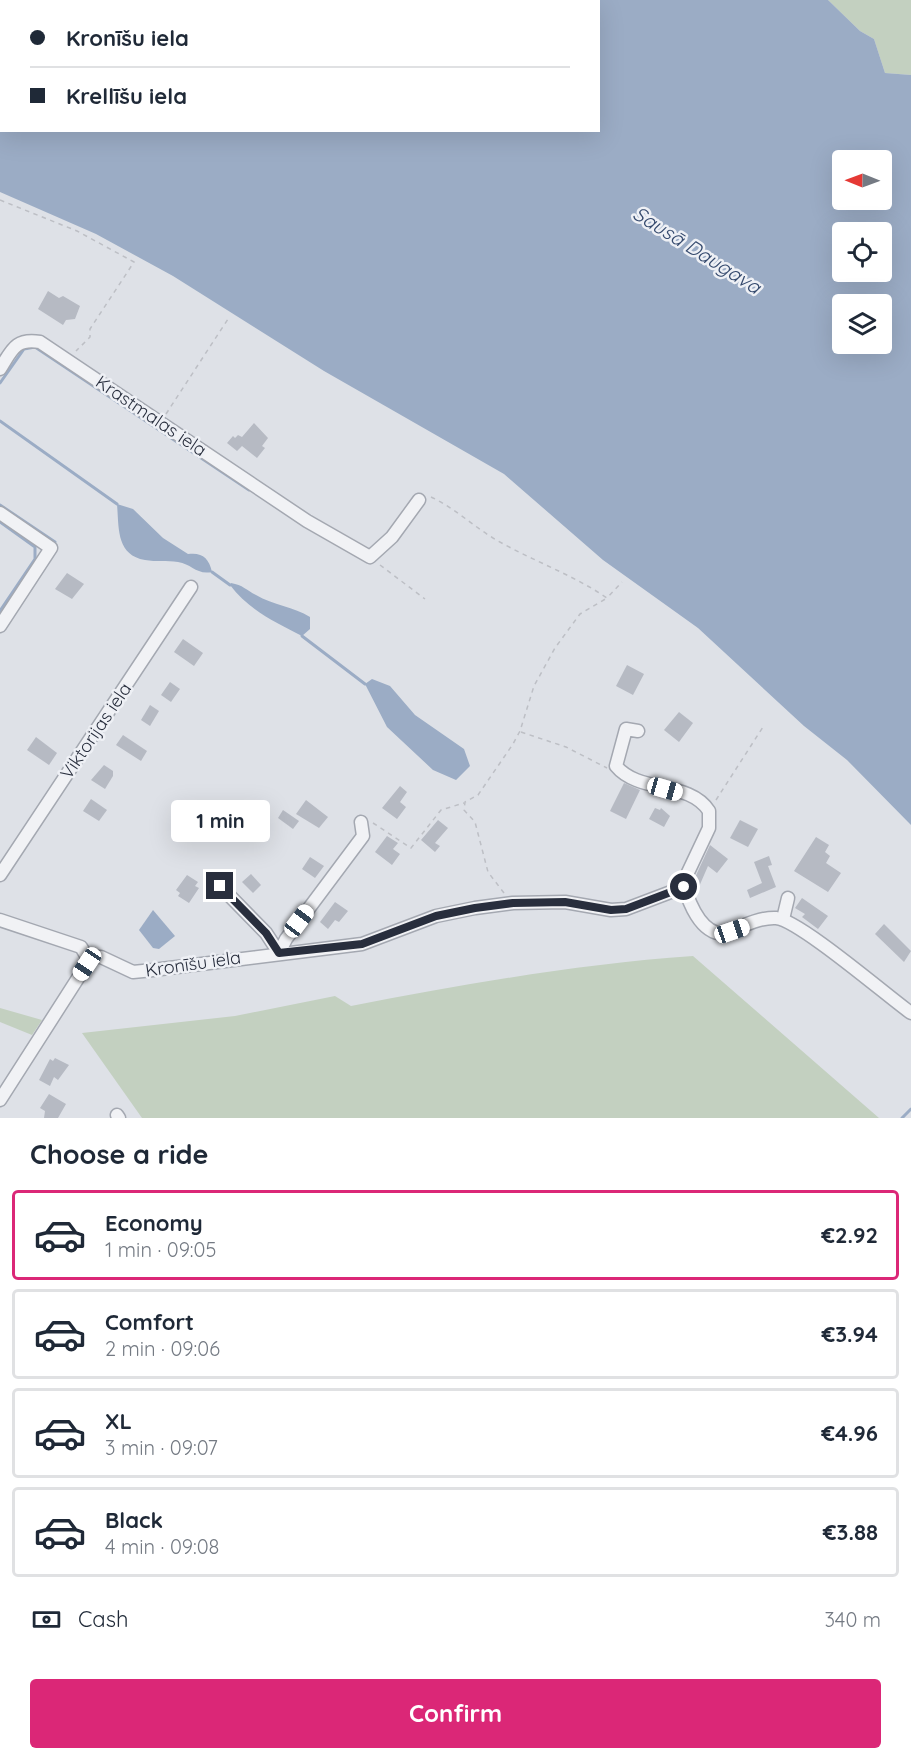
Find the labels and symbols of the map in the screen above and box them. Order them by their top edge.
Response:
north arrow [832,150,892,210]
water label: Sausā Daugava [629,200,767,300]
street label: Krastmalas iela [91,370,211,461]
street label: Viktorijas iela [55,678,136,783]
car [645,775,685,803]
callout: 1 min [170,799,270,841]
route end [206,872,233,899]
route start [670,873,697,900]
car [281,901,317,941]
car [712,917,752,945]
car [69,944,105,984]
street label: Kronīšu iela [144,945,242,982]

